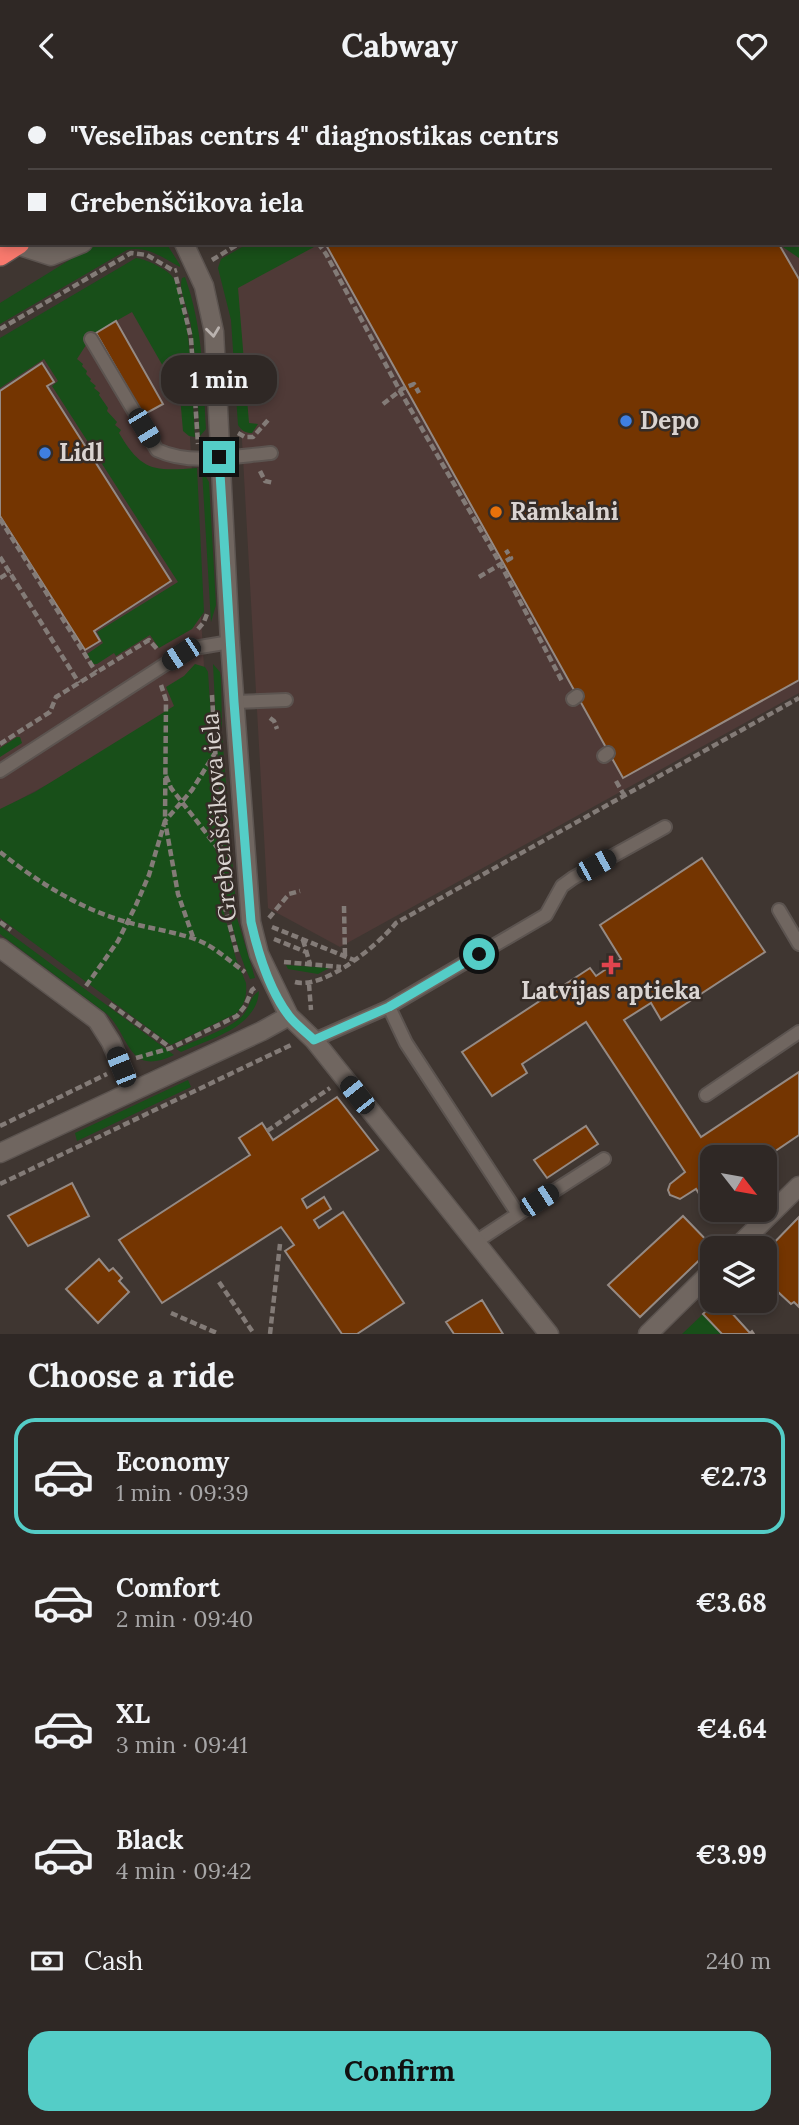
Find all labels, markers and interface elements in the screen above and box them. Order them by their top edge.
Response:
text: Cabway [341,25,458,66]
icon: back [28,27,66,65]
icon: heart [733,27,771,65]
text: "Veselības centrs 4" diagnostikas centrs [70,119,559,152]
text: Grebenščikova iela [70,186,304,219]
one-way arrow [205,326,220,338]
callout: 1 min [161,355,277,405]
text: 1 min [190,365,248,394]
car [125,405,164,451]
place label: Depo [640,405,699,436]
marker: Depo [618,413,634,429]
place label: Lidl [59,437,103,468]
route end [203,441,235,473]
marker: Lidl [37,445,53,461]
place label: Rāmkalni [510,496,619,527]
marker: Rāmkalni [488,504,504,520]
car [158,634,205,674]
street label: Grebenščikova iela [194,711,243,923]
car [573,846,620,884]
route start [463,938,495,970]
marker: Latvijas aptieka [603,957,619,973]
place label: Latvijas aptieka [521,975,701,1006]
car [104,1044,139,1090]
car [336,1072,379,1118]
north arrow [700,1145,777,1221]
map controls [700,1145,777,1313]
car [516,1180,563,1220]
button: layers [700,1236,777,1313]
text: Choose a ride [28,1355,235,1396]
icon: car [32,1445,95,1508]
text: Economy [116,1445,229,1478]
text: €2.73 [700,1460,767,1493]
text: 1 min · 09:39 [116,1478,249,1507]
icon: car [32,1571,95,1634]
text: Comfort [116,1571,220,1604]
text: €3.68 [696,1586,767,1619]
text: 2 min · 09:40 [116,1604,253,1633]
icon: car [32,1697,95,1760]
text: XL [116,1697,150,1730]
text: €4.64 [697,1712,767,1745]
text: 3 min · 09:41 [116,1730,248,1759]
icon: car [32,1823,95,1886]
text: Black [116,1823,184,1856]
text: €3.99 [695,1838,767,1871]
text: 4 min · 09:42 [116,1856,252,1885]
icon: cash [28,1942,66,1980]
text: Cash [84,1944,143,1977]
text: 240 m [706,1946,771,1975]
button: Confirm [28,2031,771,2111]

